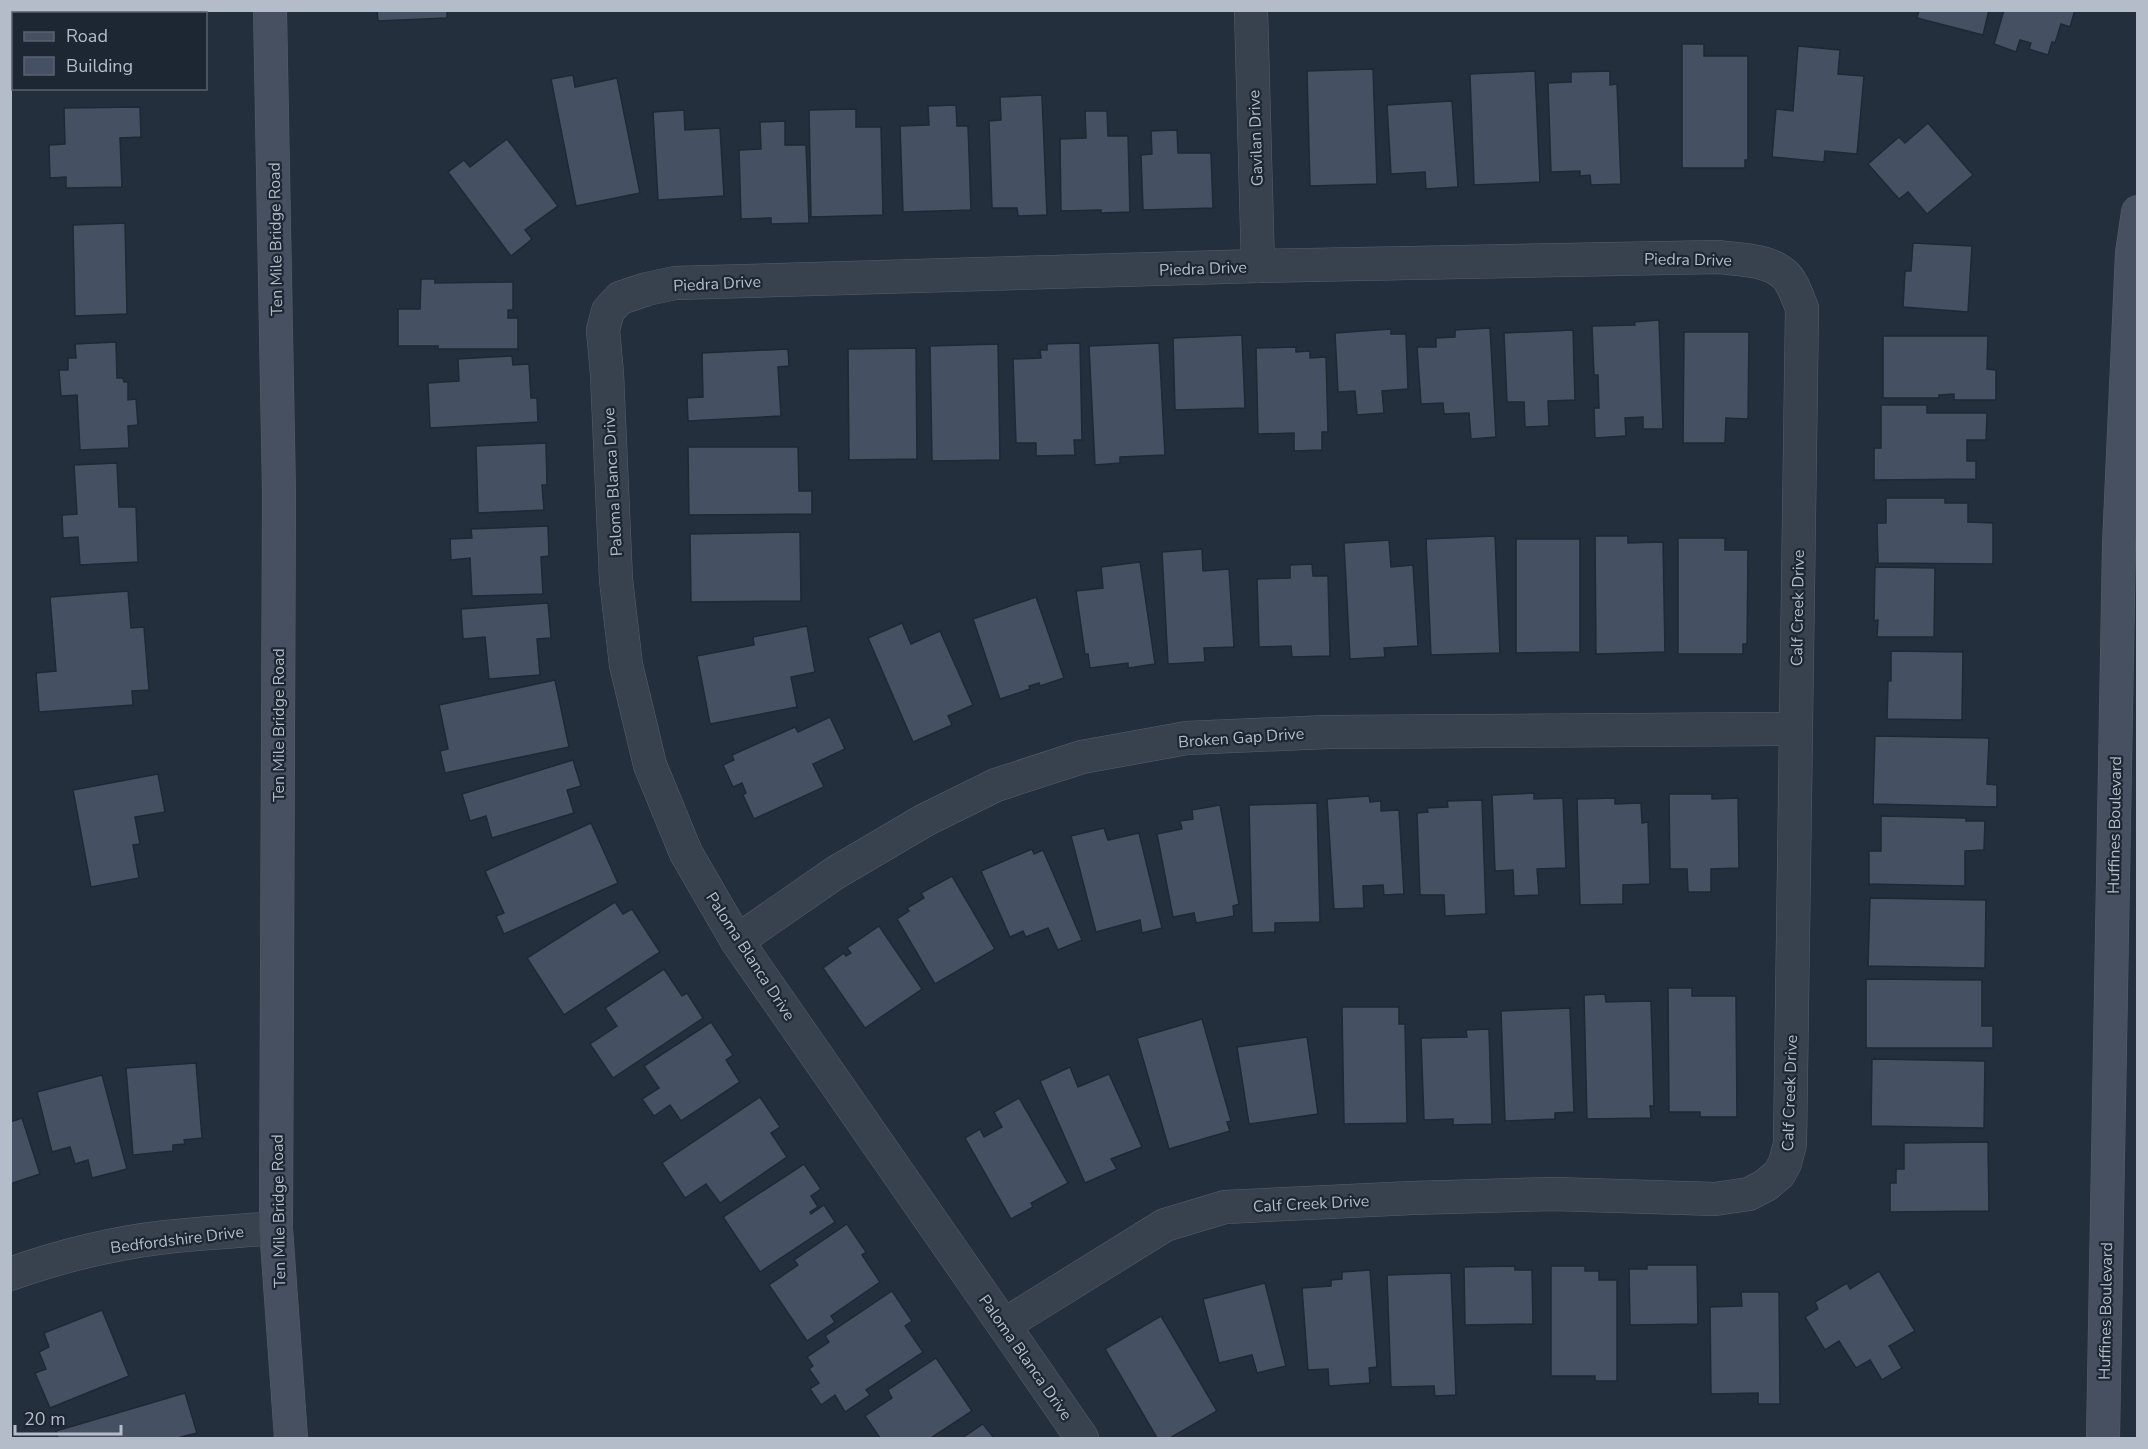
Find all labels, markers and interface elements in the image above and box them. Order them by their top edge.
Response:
legend [12,12,207,90]
text: Road [66,24,108,48]
text: Building [66,54,133,78]
street label: Gavilan Drive [1243,89,1269,186]
street label: Ten Mile Bridge Road [264,162,288,316]
street label: Piedra Drive [1644,248,1732,272]
street label: Piedra Drive [1159,256,1247,282]
street label: Piedra Drive [673,271,762,297]
street label: Paloma Blanca Drive [598,407,628,557]
street label: Calf Creek Drive [1786,550,1810,666]
street label: Ten Mile Bridge Road [268,648,290,802]
street label: Broken Gap Drive [1177,723,1305,753]
street label: Huffines Boulevard [2103,756,2127,894]
street label: Paloma Blanca Drive [700,888,800,1025]
street label: Calf Creek Drive [1777,1034,1803,1152]
street label: Ten Mile Bridge Road [267,1134,291,1288]
street label: Calf Creek Drive [1252,1190,1370,1218]
street label: Bedfordshire Drive [109,1221,245,1259]
street label: Huffines Boulevard [2094,1242,2118,1380]
street label: Paloma Blanca Drive [973,1290,1077,1425]
scale bar [15,1398,122,1436]
text: 20 m [24,1407,66,1431]

